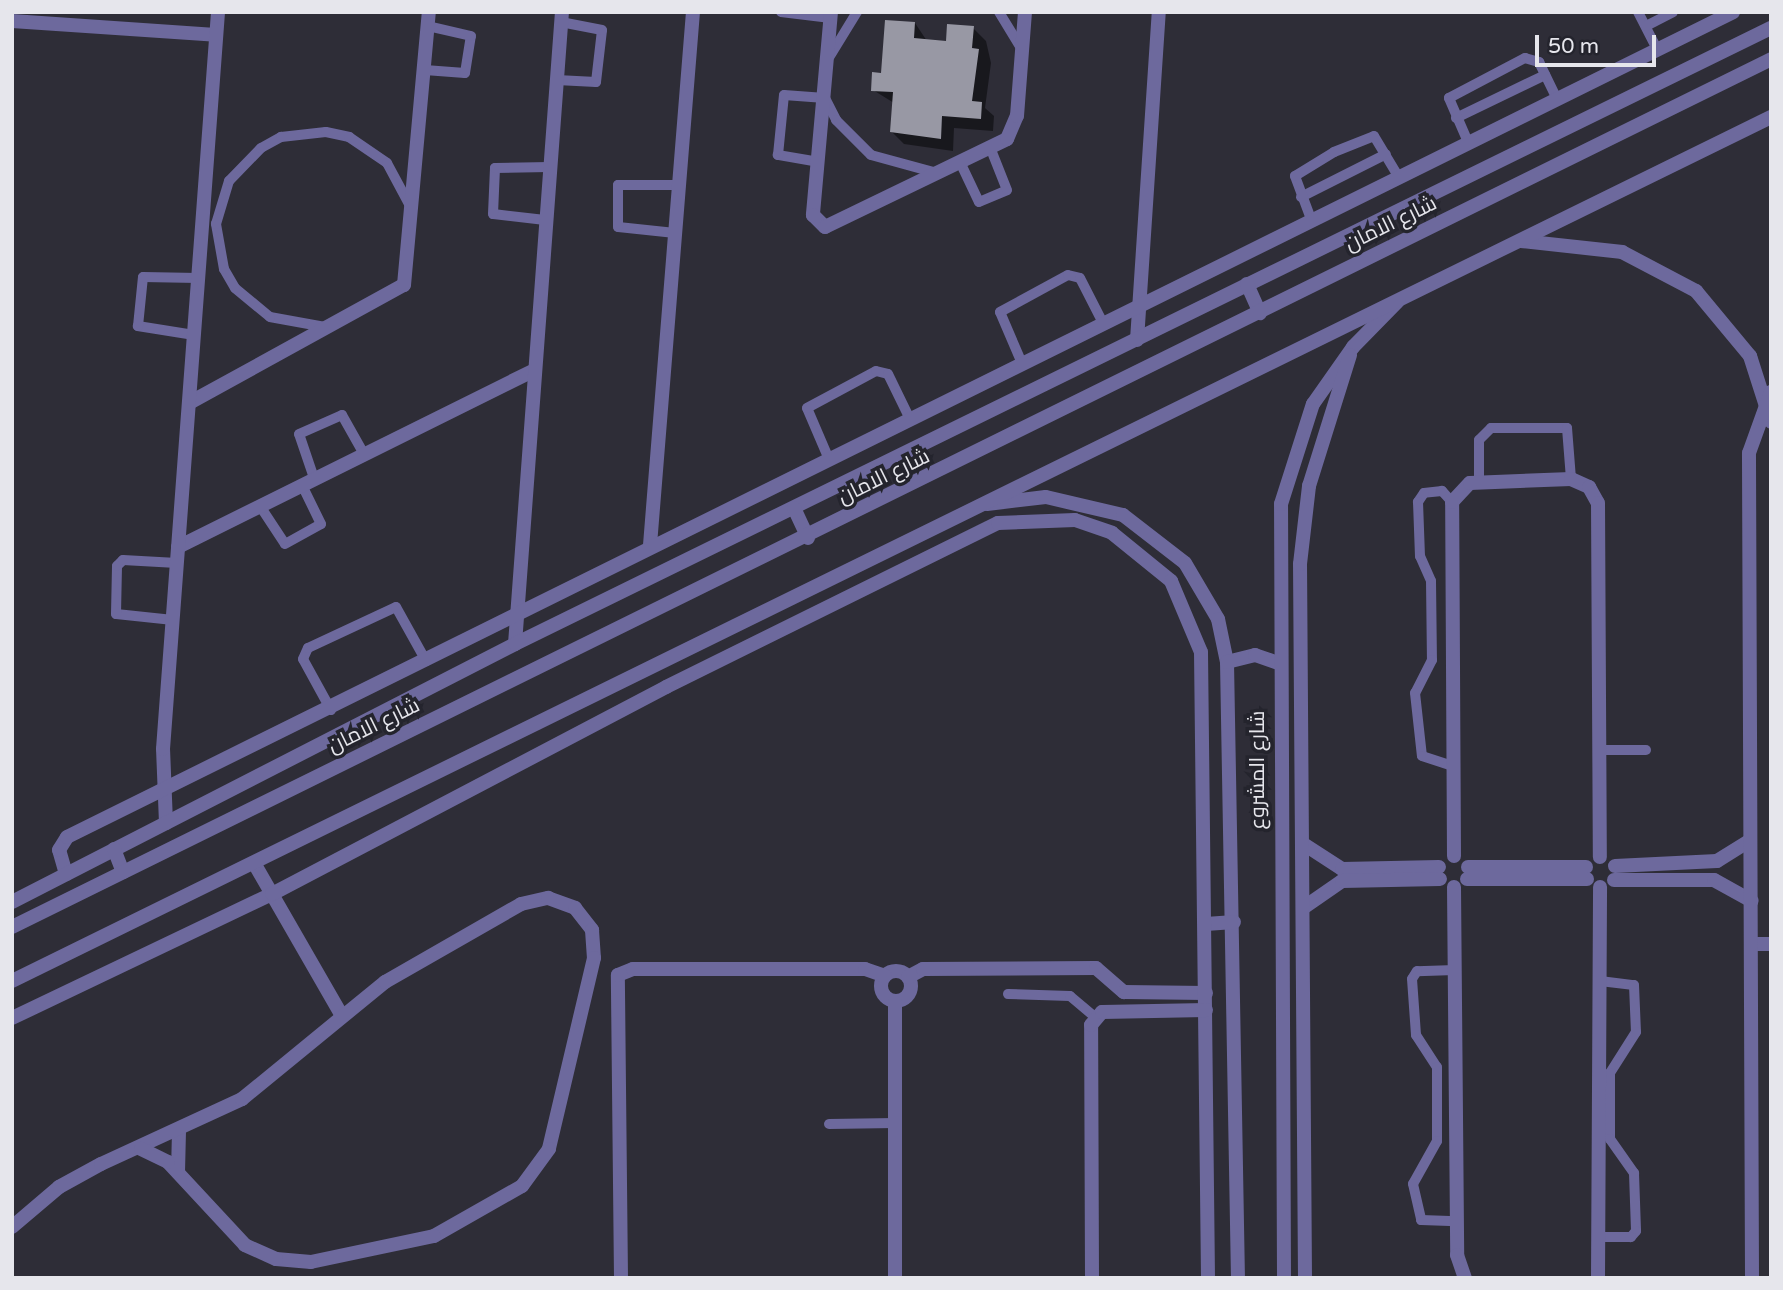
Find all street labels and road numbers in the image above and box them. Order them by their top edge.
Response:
street label: شارع الامان [1341,191,1441,257]
street label: شارع الامان [834,444,934,510]
street label: شارع الامان [324,693,424,759]
street label: شارع المشروع [1245,711,1271,829]

